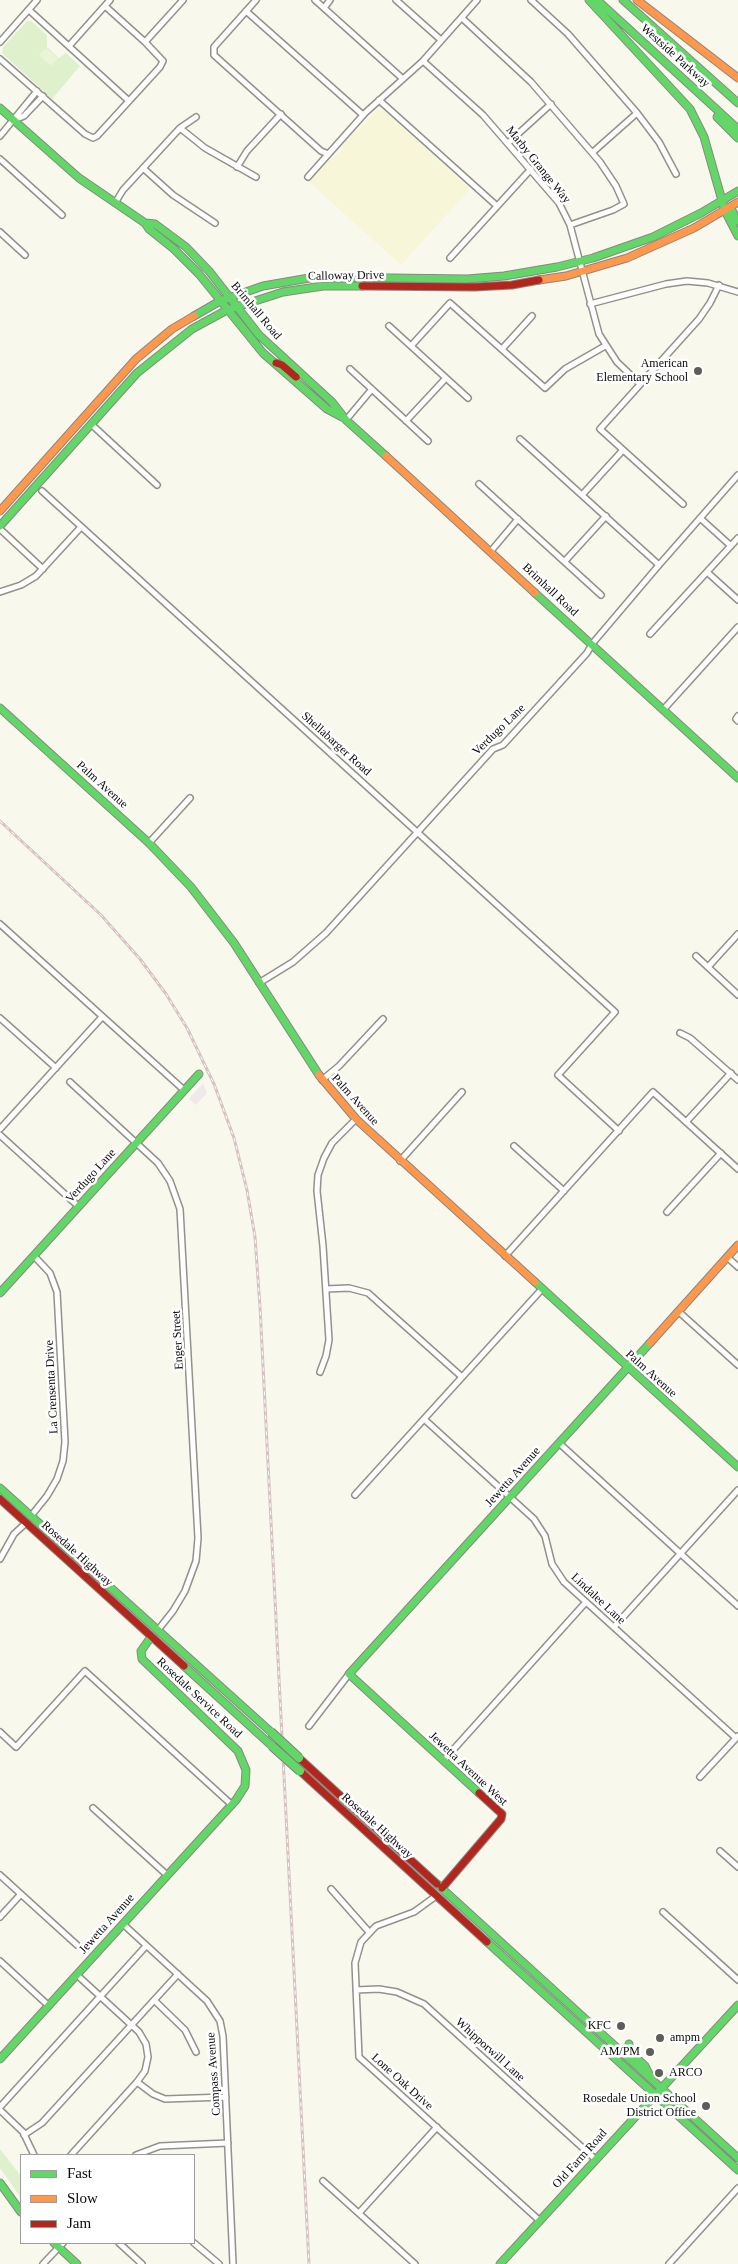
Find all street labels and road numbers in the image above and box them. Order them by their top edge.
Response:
street label: Westside Parkway [637,21,713,91]
street label: Marby Grange Way [503,124,573,206]
street label: Calloway Drive [308,268,384,284]
street label: Brimhall Road [228,279,284,343]
street label: Brimhall Road [519,561,581,619]
street label: Verdugo Lane [470,701,528,759]
street label: Shellabarger Road [298,709,374,779]
street label: Palm Avenue [73,758,131,812]
street label: Palm Avenue [328,1071,382,1129]
street label: Verdugo Lane [63,1146,119,1206]
street label: Enger Street [169,1310,187,1370]
street label: La Crensenta Drive [42,1340,62,1434]
street label: Palm Avenue [622,1347,680,1401]
street label: Jewetta Avenue [482,1444,544,1510]
street label: Rosedale Highway [38,1518,116,1590]
street label: Lindalee Lane [568,1570,628,1628]
street label: Rosedale Service Road [153,1655,245,1741]
street label: Jewetta Avenue West [426,1729,510,1809]
street label: Rosedale Highway [338,1790,416,1862]
street label: Jewetta Avenue [76,1891,138,1957]
street label: Whipporwill Lane [452,2015,528,2085]
street label: Compass Avenue [204,2032,224,2116]
street label: Lone Oak Drive [368,2051,436,2113]
street label: Old Farm Road [550,2126,610,2192]

